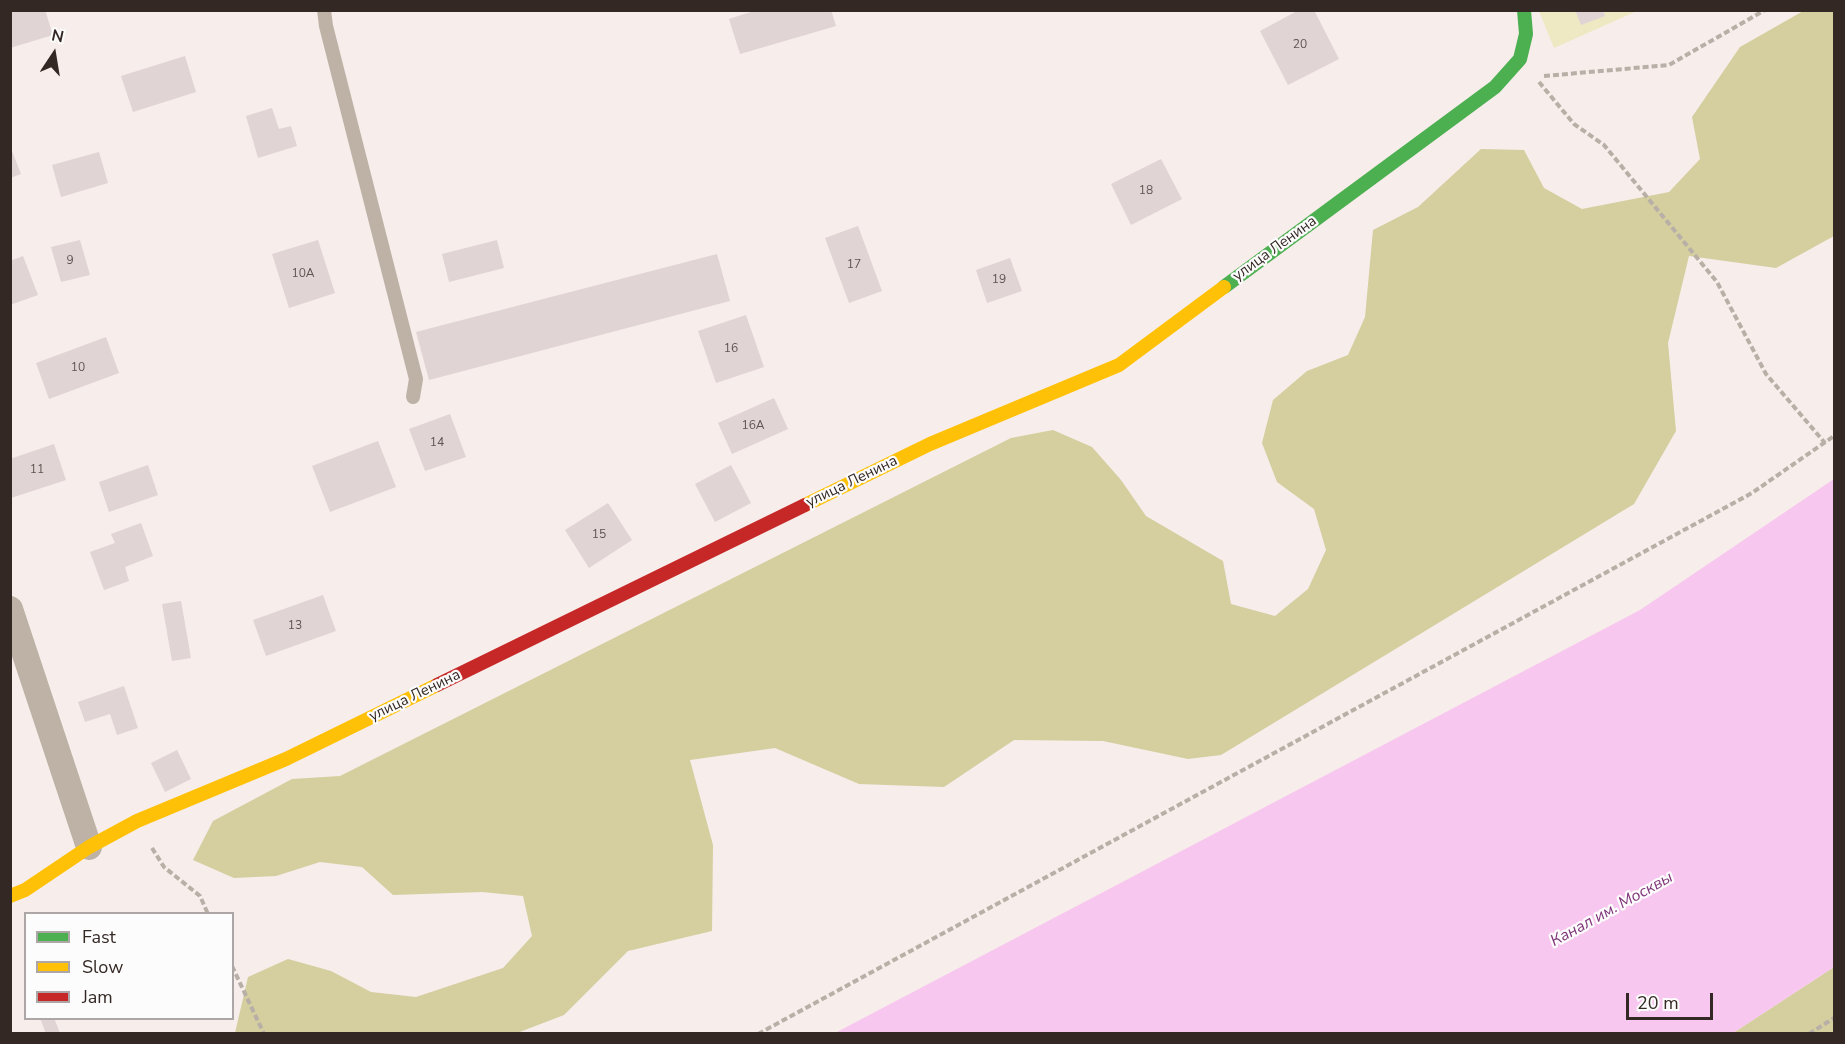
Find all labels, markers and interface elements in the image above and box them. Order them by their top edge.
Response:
north arrow [24,24,84,84]
text: N [50,24,66,48]
house number: 20 [1293,38,1307,52]
house number: 18 [1139,184,1153,198]
street label: улица Ленина [1230,213,1320,285]
house number: 9 [66,254,74,268]
house number: 17 [847,258,861,272]
house number: 10А [291,267,315,281]
house number: 19 [992,273,1006,287]
house number: 16 [724,342,738,356]
house number: 10 [71,361,85,375]
house number: 16А [741,419,765,433]
house number: 14 [430,436,444,450]
street label: улица Ленина [803,452,901,512]
house number: 11 [30,463,44,477]
house number: 15 [592,528,606,542]
house number: 13 [288,619,302,633]
street label: улица Ленина [366,666,464,726]
water label: Канал им. Москвы [1547,868,1677,952]
legend [24,912,234,1020]
text: Fast [82,925,116,949]
text: Slow [82,955,123,979]
scale bar [1629,981,1716,1019]
text: Jam [82,985,113,1009]
text: 20 m [1637,991,1679,1015]

